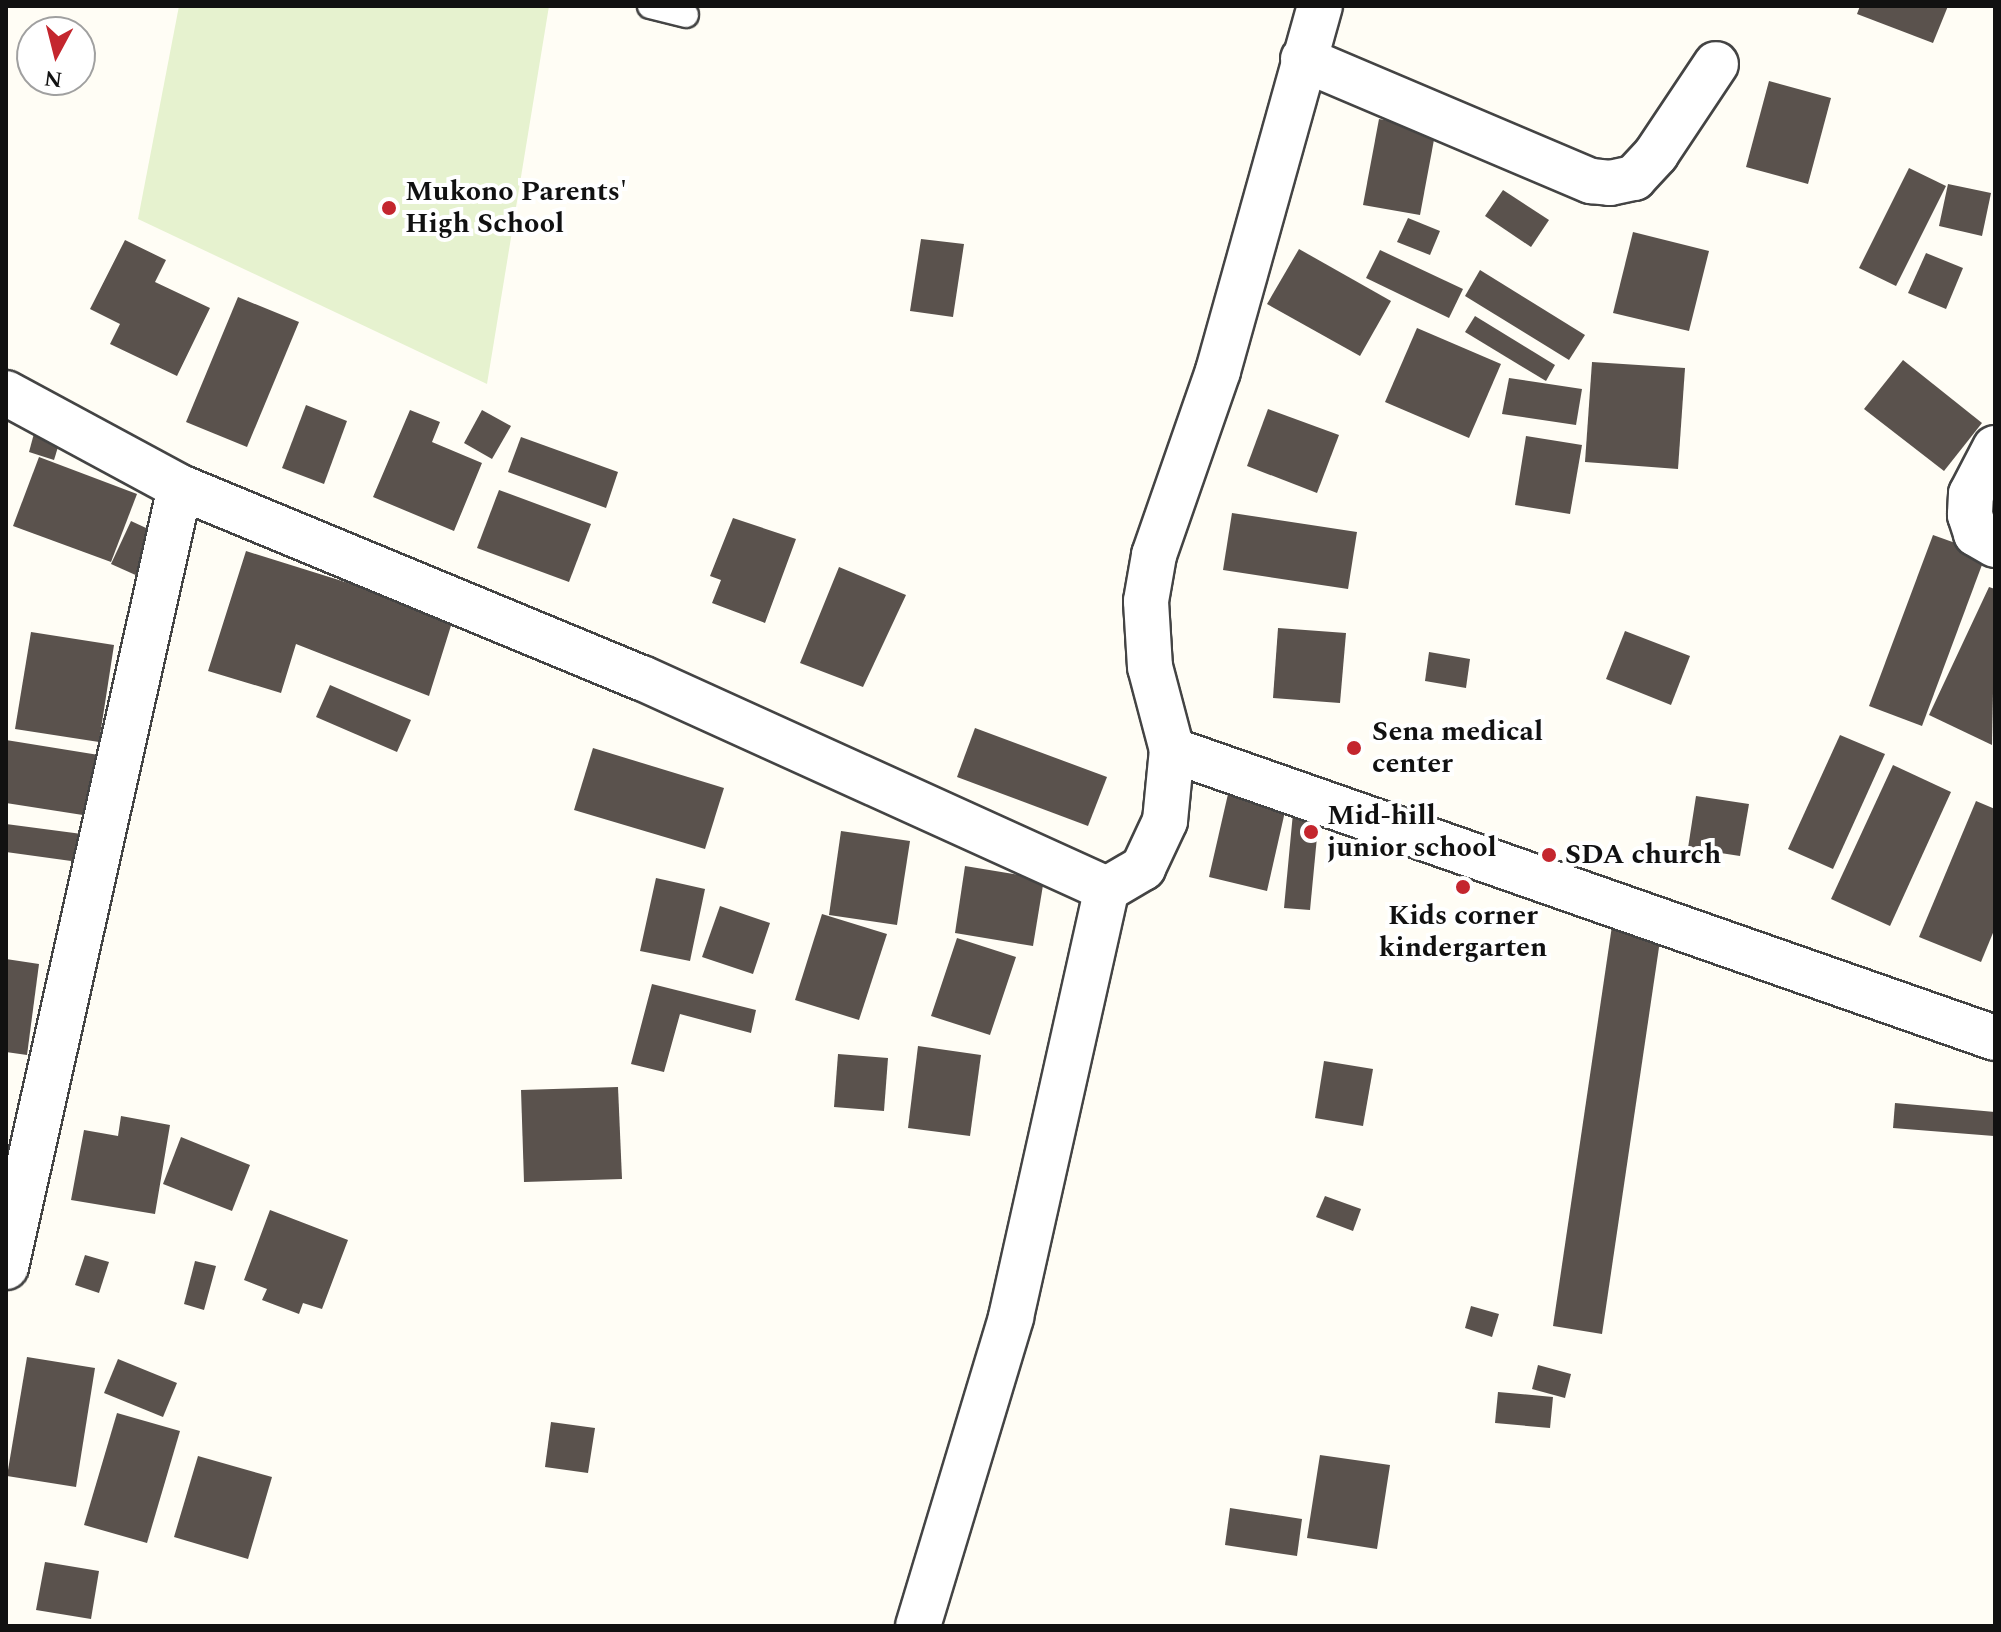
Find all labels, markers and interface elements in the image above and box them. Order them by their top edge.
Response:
north arrow [16,16,96,96]
text: N [42,61,64,96]
place label: Mukono Parents' High School [405,175,627,241]
marker: Mukono Parents' High School [380,199,398,217]
place label: Sena medical center [1372,715,1543,781]
marker: Sena medical center [1343,737,1365,759]
place label: Mid-hill junior school [1327,799,1497,865]
marker: Mid-hill junior school [1302,823,1320,841]
place label: SDA church [1565,838,1721,872]
marker: SDA church [1540,846,1558,864]
marker: Kids corner kindergarten [1454,878,1472,896]
place label: Kids corner kindergarten [1379,899,1547,965]

